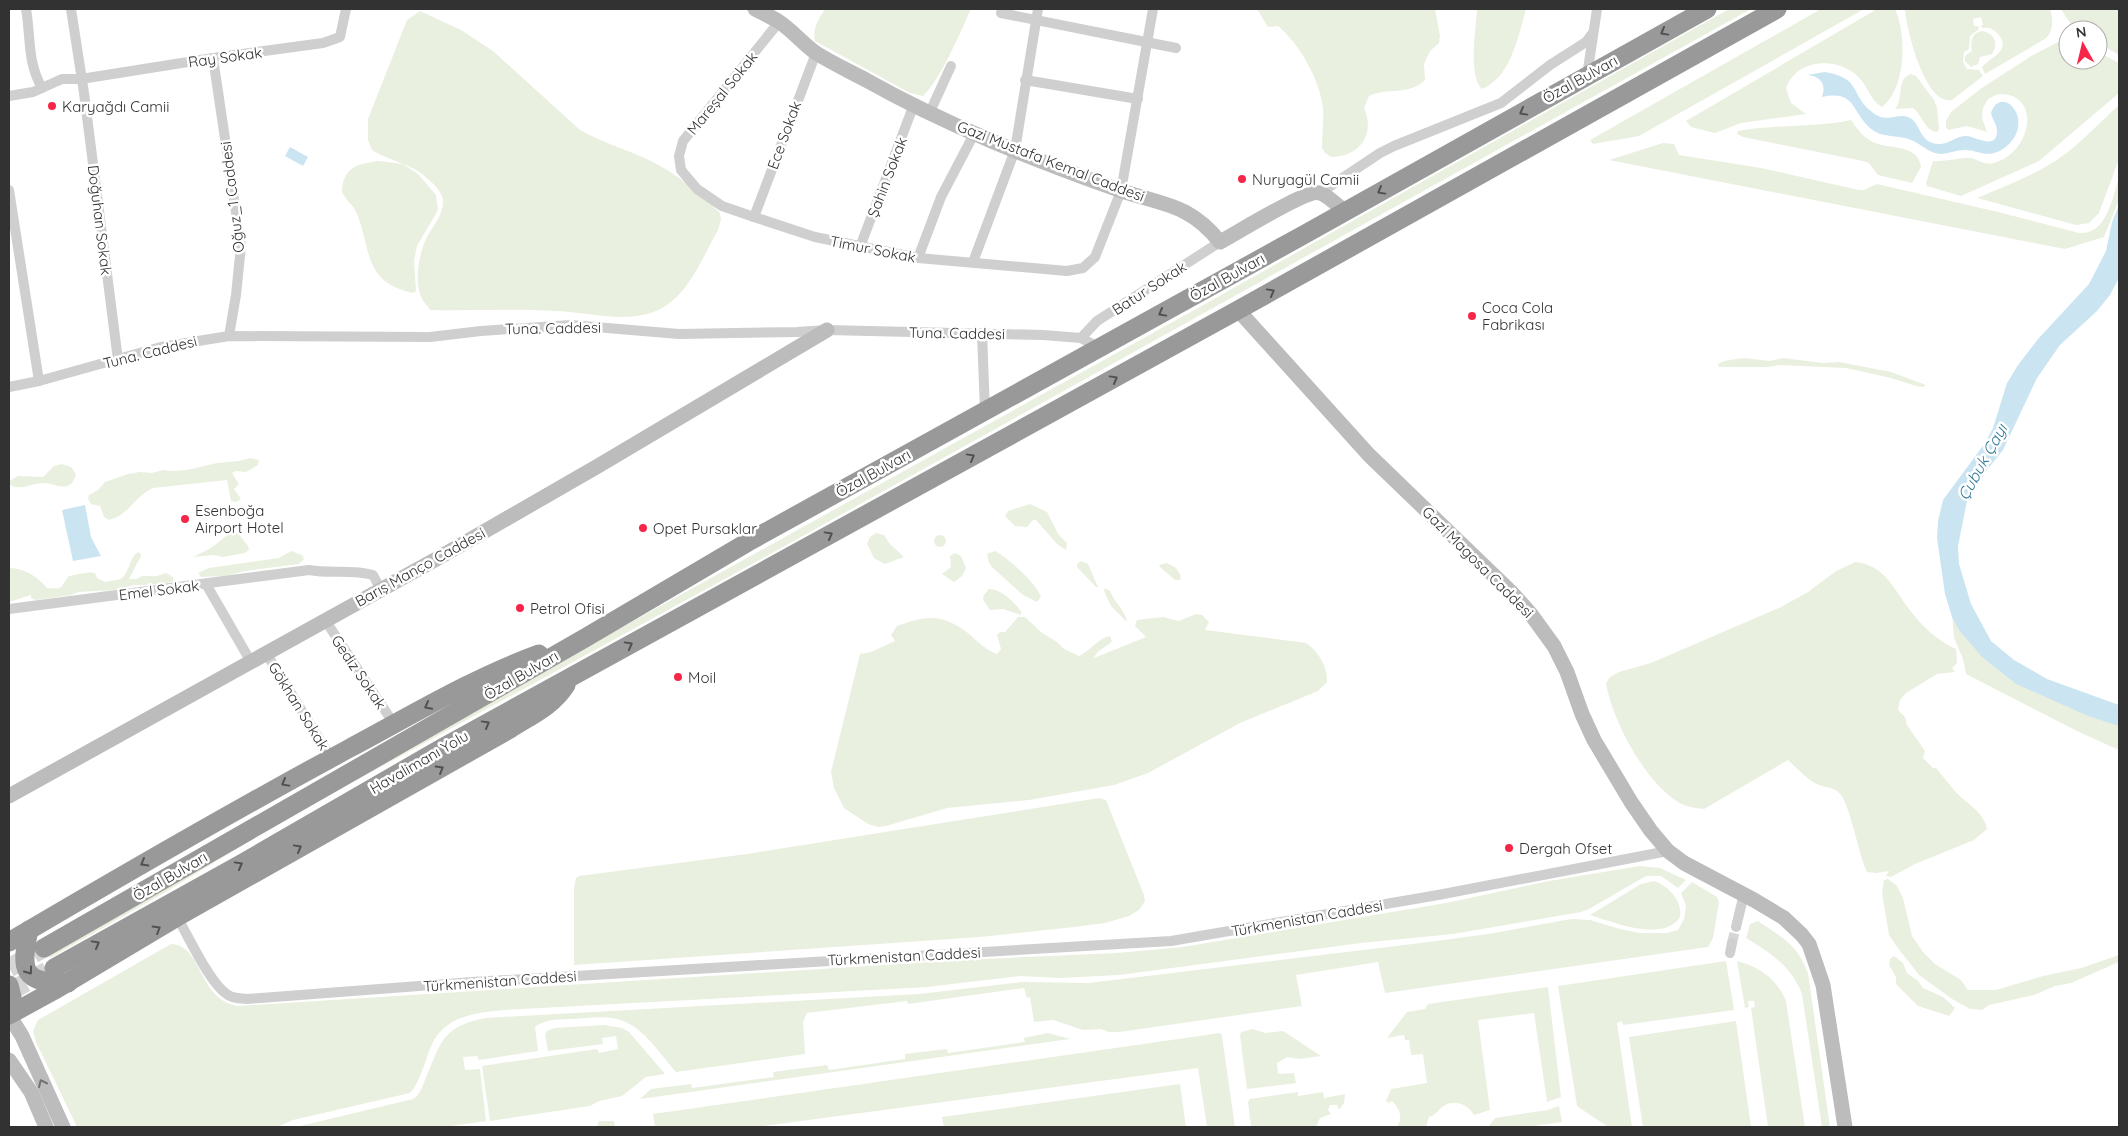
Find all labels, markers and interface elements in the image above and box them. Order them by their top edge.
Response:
north arrow [2058,20,2108,70]
text: N [2075,22,2088,42]
one-way arrow [1661,26,1670,36]
street label: Ray Sokak [187,42,263,72]
street label: Mareşal Sokak [683,48,761,138]
street label: Özal Bulvarı [1539,51,1621,107]
place label: Karyağdı Camii [62,97,169,116]
street label: Ece Sokak [763,98,805,172]
marker: Karyağdı Camii [46,100,58,112]
one-way arrow [1519,105,1528,115]
street label: Gazi Mustafa Kemal Caddesi [955,116,1147,206]
street label: Şahin Sokak [863,134,911,220]
street label: Oğuz_1 Caddesi [216,140,248,254]
street label: Doğuhan Sokak [84,164,116,276]
place label: Nuryagül Camii [1252,170,1359,189]
marker: Nuryagül Camii [1236,173,1248,185]
one-way arrow [1377,185,1386,195]
street label: Timur Sokak [829,231,917,267]
street label: Özal Bulvarı [1186,249,1268,305]
street label: Batur Sokak [1108,257,1190,319]
one-way arrow [1266,288,1275,298]
place label: Coca Cola Fabrikası [1482,298,1553,334]
one-way arrow [1159,306,1168,316]
marker: Coca Cola Fabrikası [1466,310,1478,322]
street label: Tuna. Caddesi [505,318,601,338]
street label: Tuna. Caddesi [909,323,1005,343]
street label: Tuna. Caddesi [101,331,199,373]
one-way arrow [1108,375,1117,385]
water label: Çubuk Çayı [1953,419,2012,504]
street label: Özal Bulvarı [832,445,914,501]
one-way arrow [966,453,975,463]
place label: Esenboğa Airport Hotel [195,501,284,537]
street label: Gazi Magosa Caddesi [1418,502,1538,622]
marker: Esenboğa Airport Hotel [179,513,191,525]
place label: Opet Pursaklar [653,519,757,538]
marker: Opet Pursaklar [637,522,649,534]
street label: Barış Manço Caddesi [352,523,488,611]
one-way arrow [824,532,833,542]
street label: Emel Sokak [118,576,200,604]
place label: Petrol Ofisi [530,599,605,618]
marker: Petrol Ofisi [514,602,526,614]
street label: Gediz Sokak [327,631,391,713]
one-way arrow [623,642,632,652]
street label: Özal Bulvarı [480,646,562,704]
street label: Gökhan Sokak [264,658,334,754]
place label: Moil [688,668,716,687]
marker: Moil [672,671,684,683]
one-way arrow [425,700,434,710]
one-way arrow [481,720,490,730]
street label: Havalimanı Yolu [366,726,472,798]
one-way arrow [434,765,443,775]
one-way arrow [282,777,291,787]
place label: Dergah Ofset [1519,839,1612,858]
marker: Dergah Ofset [1503,842,1515,854]
one-way arrow [293,845,302,855]
street label: Özal Bulvarı [129,847,211,905]
one-way arrow [140,856,149,866]
one-way arrow [233,861,242,871]
street label: Türkmenistan Caddesi [1230,895,1384,941]
one-way arrow [152,926,161,936]
one-way arrow [91,940,100,950]
street label: Türkmenistan Caddesi [827,942,981,970]
one-way arrow [23,965,32,975]
street label: Türkmenistan Caddesi [423,966,577,996]
one-way arrow [38,1079,49,1088]

